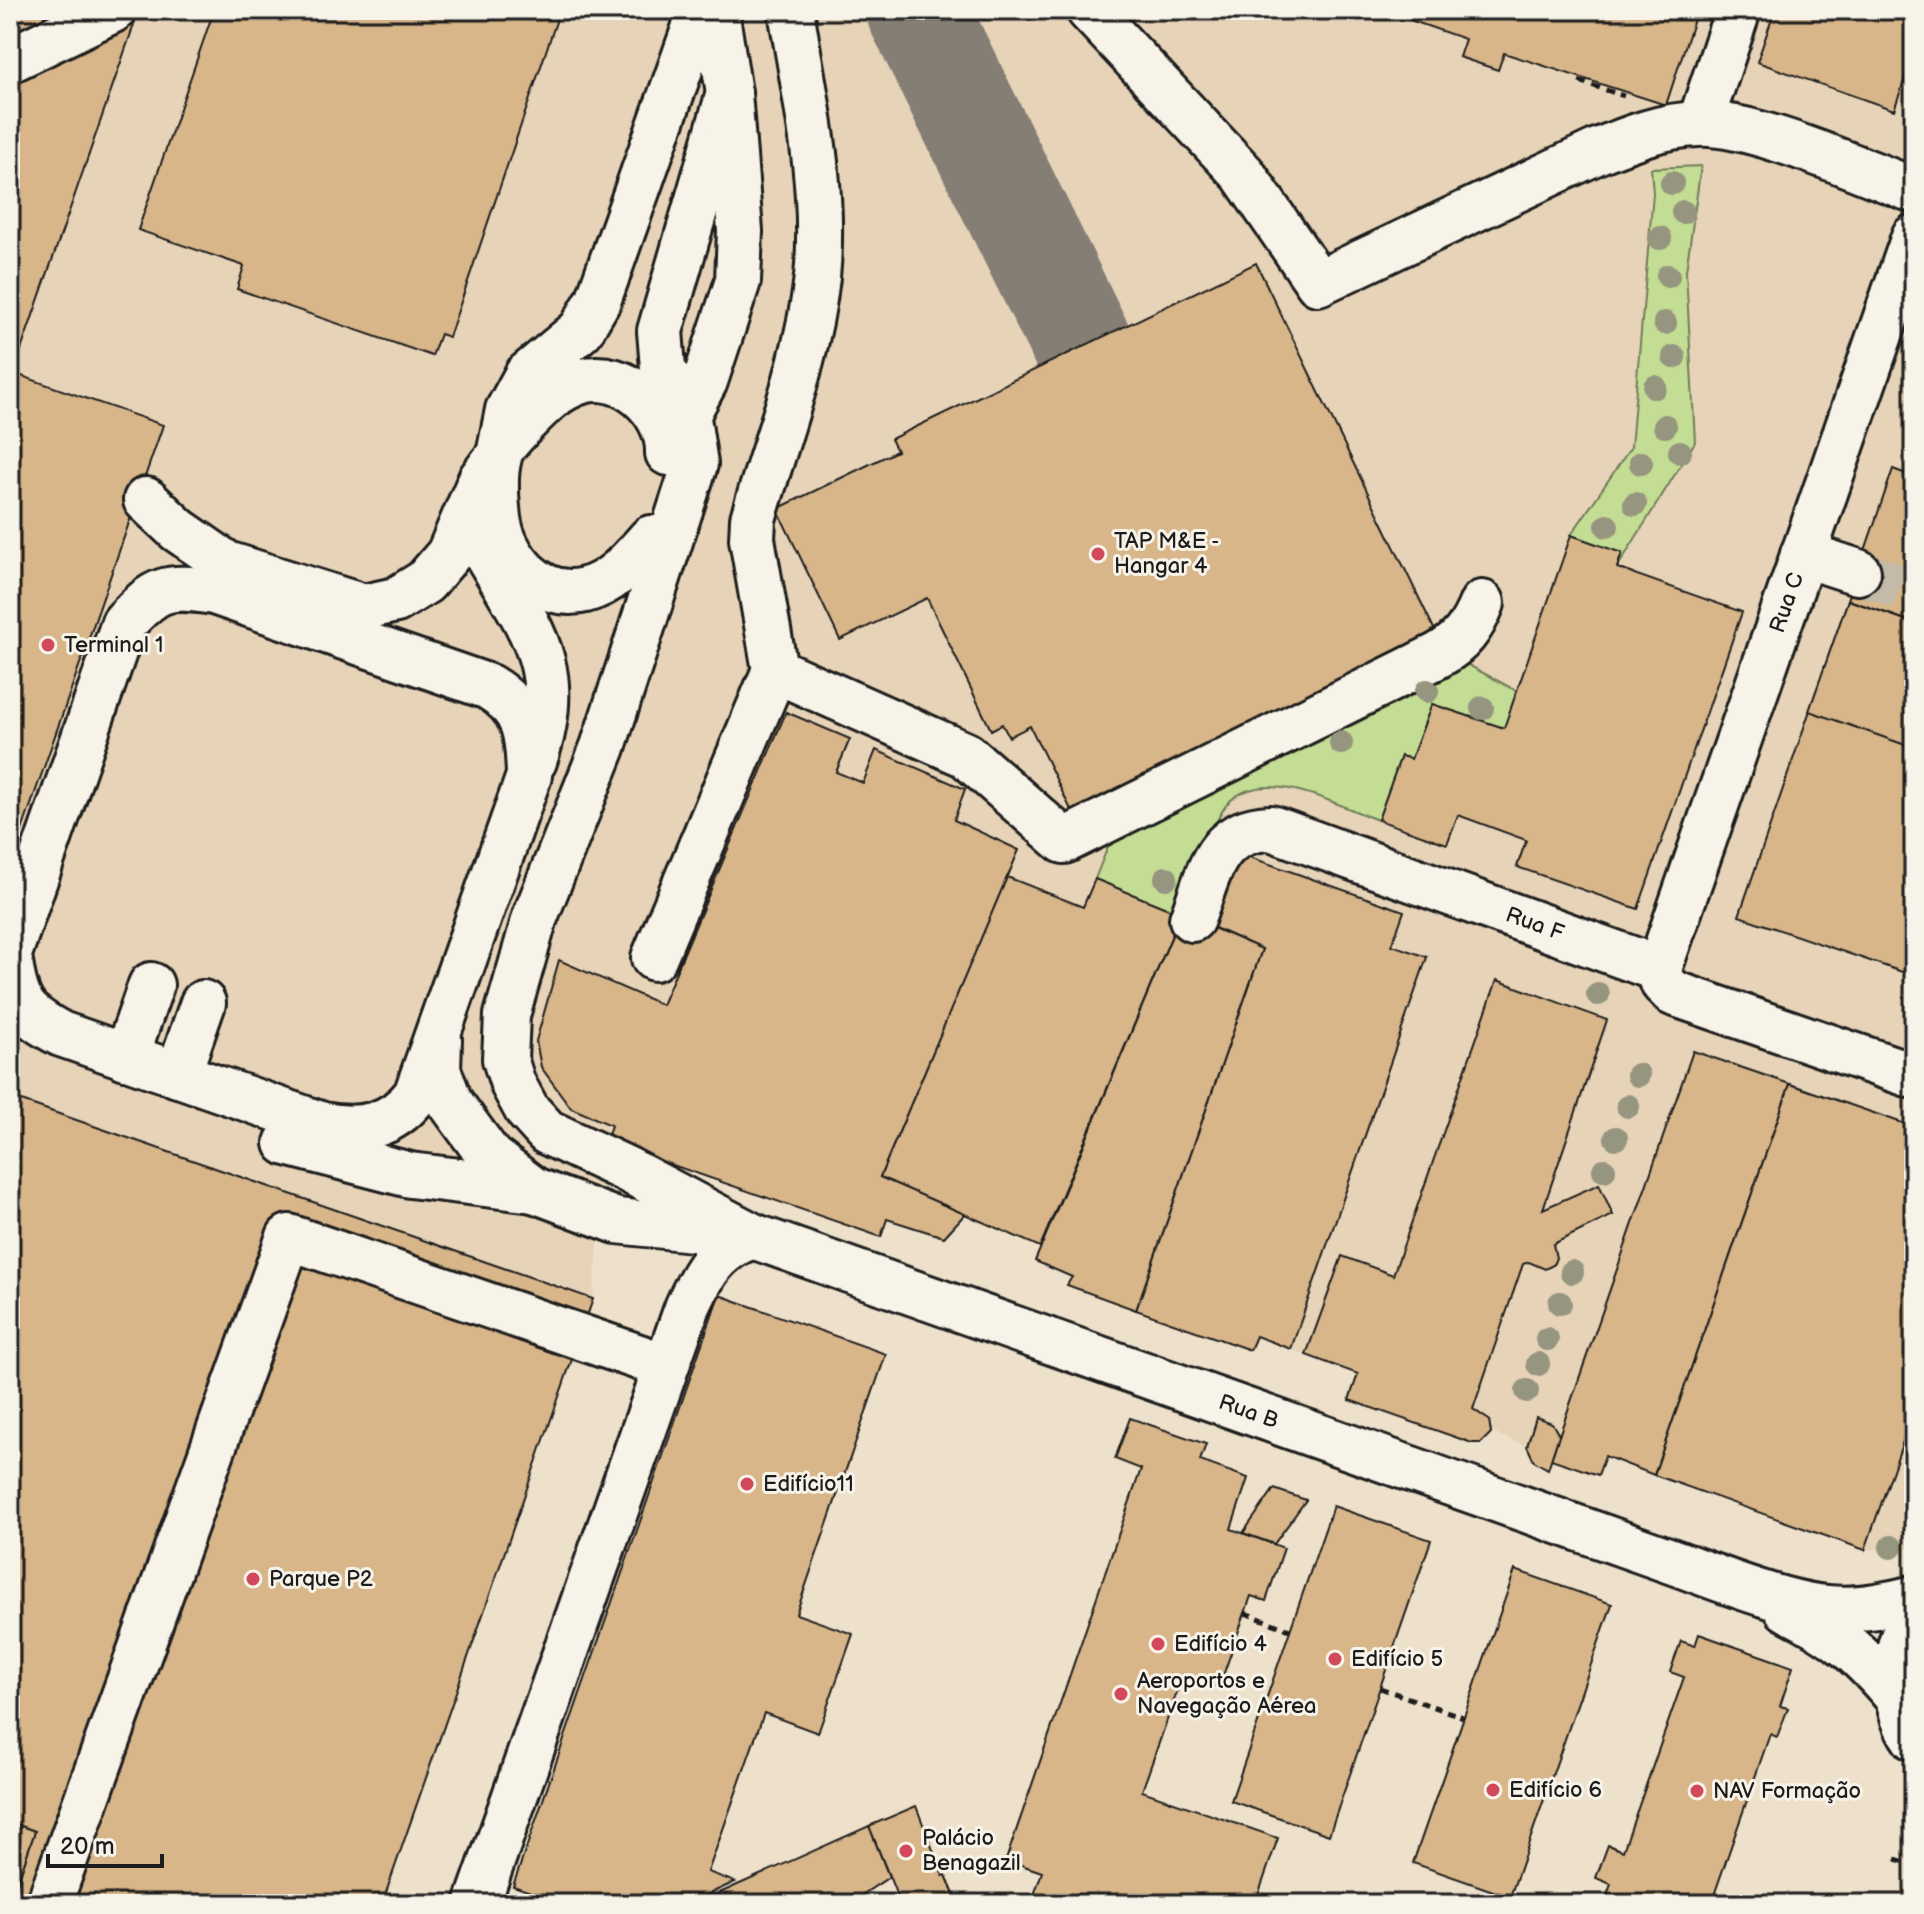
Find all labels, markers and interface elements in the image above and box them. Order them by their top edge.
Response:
place label: TAP M&E - Hangar 4 [1114,528,1219,580]
marker: TAP M&E - Hangar 4 [1089,545,1107,563]
street label: Rua C [1764,569,1810,636]
place label: Terminal 1 [64,632,163,659]
marker: Terminal 1 [39,636,57,654]
street label: Rua F [1502,901,1568,947]
street label: Rua B [1215,1389,1282,1434]
place label: Edifício11 [763,1471,854,1498]
marker: Edifício11 [738,1475,756,1493]
place label: Parque P2 [269,1566,373,1593]
marker: Parque P2 [244,1570,262,1588]
place label: Edifício 4 [1174,1631,1268,1658]
marker: Edifício 4 [1149,1635,1167,1653]
place label: Edifício 5 [1351,1646,1443,1673]
marker: Edifício 5 [1326,1650,1344,1668]
place label: Aeroportos e Navegação Aérea [1137,1668,1317,1720]
marker: Aeroportos e Navegação Aérea [1112,1685,1130,1703]
place label: Edifício 6 [1509,1777,1602,1804]
place label: NAV Formação [1713,1778,1861,1805]
marker: Edifício 6 [1484,1781,1502,1799]
marker: NAV Formação [1688,1782,1706,1800]
scale bar [48,1818,162,1868]
place label: Palácio Benagazil [922,1825,1021,1877]
text: 20 m [60,1832,115,1861]
marker: Palácio Benagazil [897,1842,915,1860]

